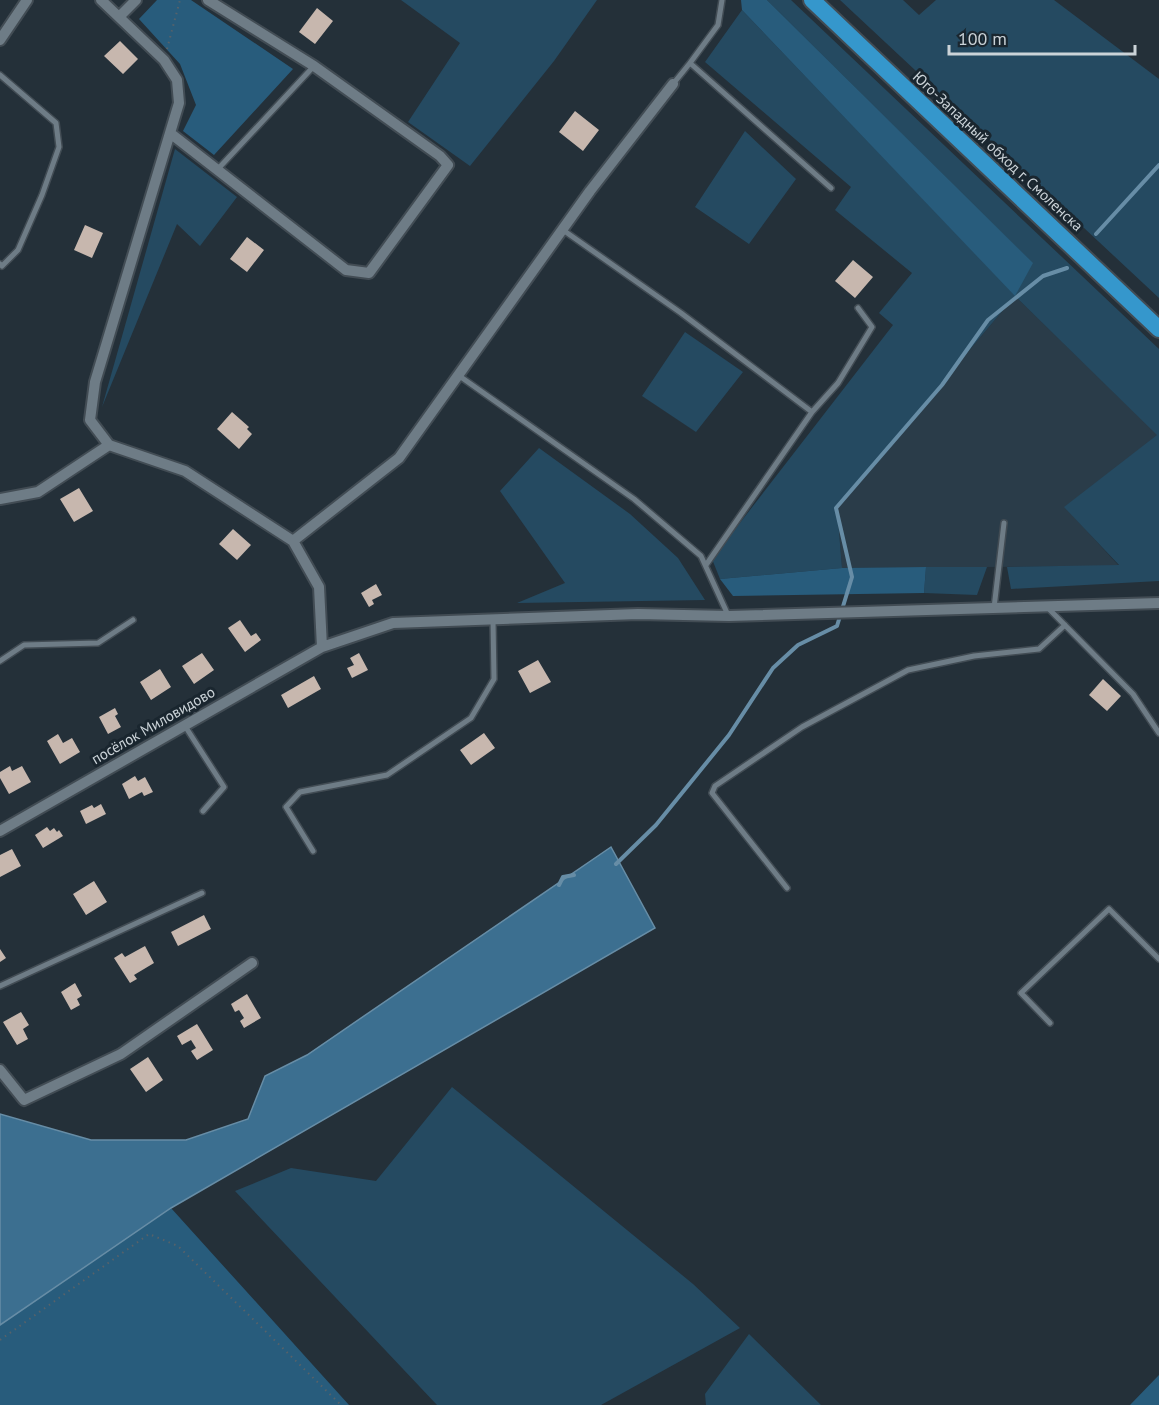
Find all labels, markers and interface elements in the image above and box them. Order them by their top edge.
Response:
scale bar [949,18,1135,56]
text: 100 m [958,27,1007,50]
street label: Юго-Западный обход г. Смоленска [909,67,1087,235]
street label: посёлок Миловидово [88,682,218,768]

